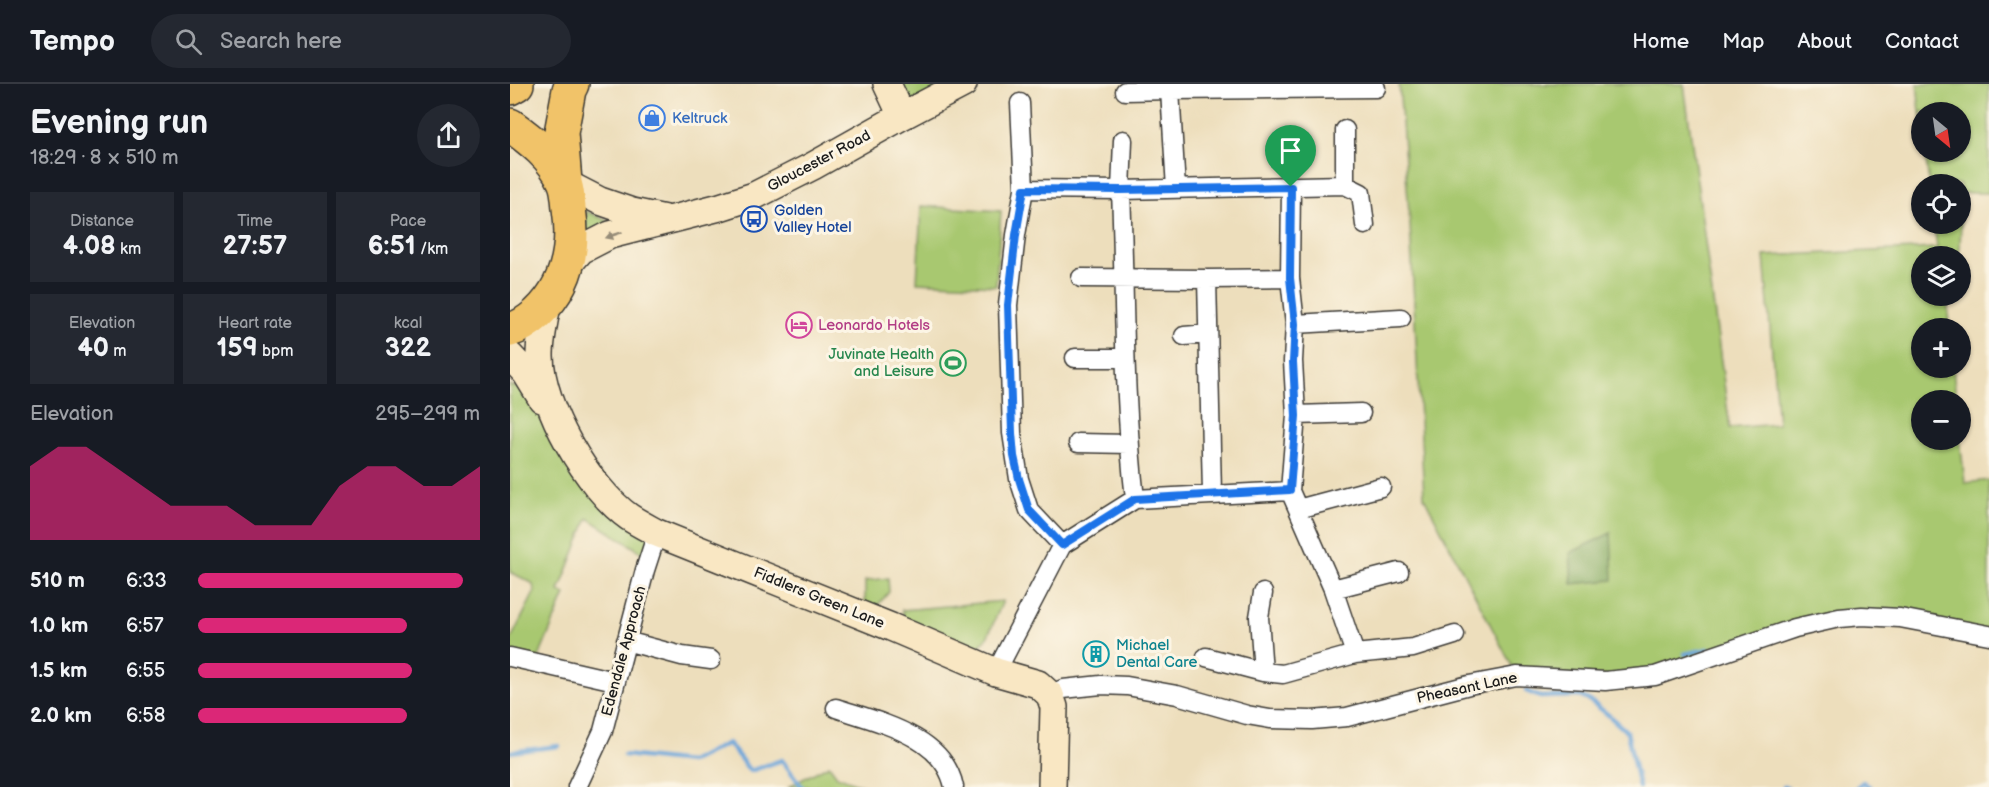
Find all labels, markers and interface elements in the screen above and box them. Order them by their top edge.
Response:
search box [151,14,571,68]
text: Tempo [30,25,115,58]
icon: search [172,25,205,58]
text: Search here [220,28,342,55]
text: Home [1632,29,1689,54]
text: Map [1722,29,1764,54]
text: About [1797,29,1852,54]
text: Contact [1885,29,1959,54]
north arrow [1911,102,1971,162]
map controls [1911,102,1971,450]
text: Evening run [30,103,208,143]
shop icon: Keltruck [637,103,667,133]
button: share [417,104,480,167]
place label: Keltruck [672,109,728,128]
pin [1265,125,1316,187]
street label: Gloucester Road [764,126,874,196]
icon: arrive [1274,134,1307,167]
text: 18:29 · 8 × 510 m [30,146,178,170]
button: locate [1911,174,1971,234]
place label: Golden Valley Hotel [774,201,851,237]
bus stop icon: Golden Valley Hotel [739,204,769,234]
text: Distance [70,212,134,231]
text: Time [237,212,273,231]
text: Pace [390,212,426,231]
one-way arrow [604,230,622,240]
text: 4.08 [63,231,116,262]
text: 27:57 [223,231,287,262]
text: 6:51 [368,231,416,262]
text: km [116,240,141,259]
text: /km [416,240,448,259]
button: layers [1911,246,1971,306]
hotel icon: Leonardo Hotels [784,310,814,340]
text: Elevation [69,314,135,333]
text: Heart rate [218,314,292,333]
text: kcal [394,314,422,333]
place label: Leonardo Hotels [818,316,931,335]
button: + [1911,318,1971,378]
text: 40 [77,333,109,364]
text: 159 [216,333,258,364]
text: 322 [385,333,431,364]
text: m [109,342,127,361]
text: bpm [258,342,294,361]
place label: Juvinate Health and Leisure [828,345,934,381]
sports icon: Juvinate Health and Leisure [938,348,968,378]
button: − [1911,390,1971,450]
text: Elevation [30,402,113,426]
text: 295–299 m [375,402,480,426]
street label: Fiddlers Green Lane [751,563,887,633]
text: 510 m [30,569,85,593]
text: 6:33 [126,569,167,593]
street label: Edendale Approach [597,584,651,718]
text: 1.0 km [30,614,88,638]
text: 6:57 [126,614,164,638]
place label: Michael Dental Care [1116,636,1197,672]
building icon: Michael Dental Care [1081,639,1111,669]
text: 1.5 km [30,659,87,683]
text: 6:55 [126,659,165,683]
street label: Pheasant Lane [1415,668,1519,708]
text: 2.0 km [30,704,92,728]
text: 6:58 [126,704,165,728]

